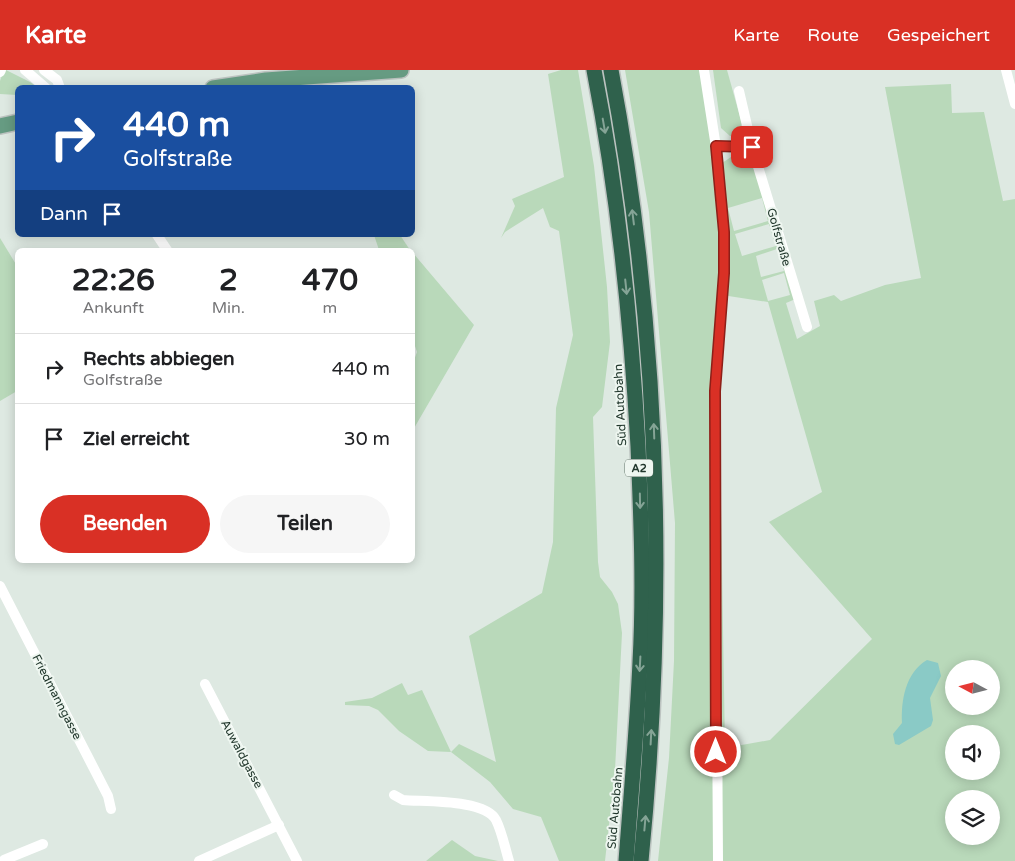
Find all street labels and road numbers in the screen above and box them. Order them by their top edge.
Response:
street label: Golfstraße [764,206,794,268]
street label: Süd Autobahn [611,364,629,446]
road number: A2 [625,459,653,476]
street label: Friedmanngasse [29,652,85,742]
street label: Auwaldgasse [218,717,266,791]
street label: Süd Autobahn [604,766,626,850]

